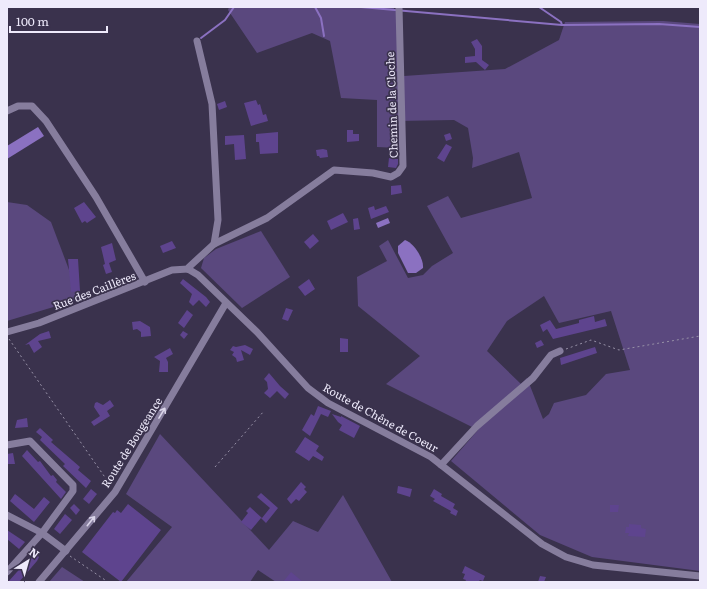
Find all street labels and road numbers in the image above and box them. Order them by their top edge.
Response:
street label: Chemin de la Cloche [381,51,401,158]
street label: Rue des Caillères [50,267,138,313]
street label: Route de Chêne de Coeur [320,379,442,456]
street label: Route de Bougeance [97,393,165,490]

